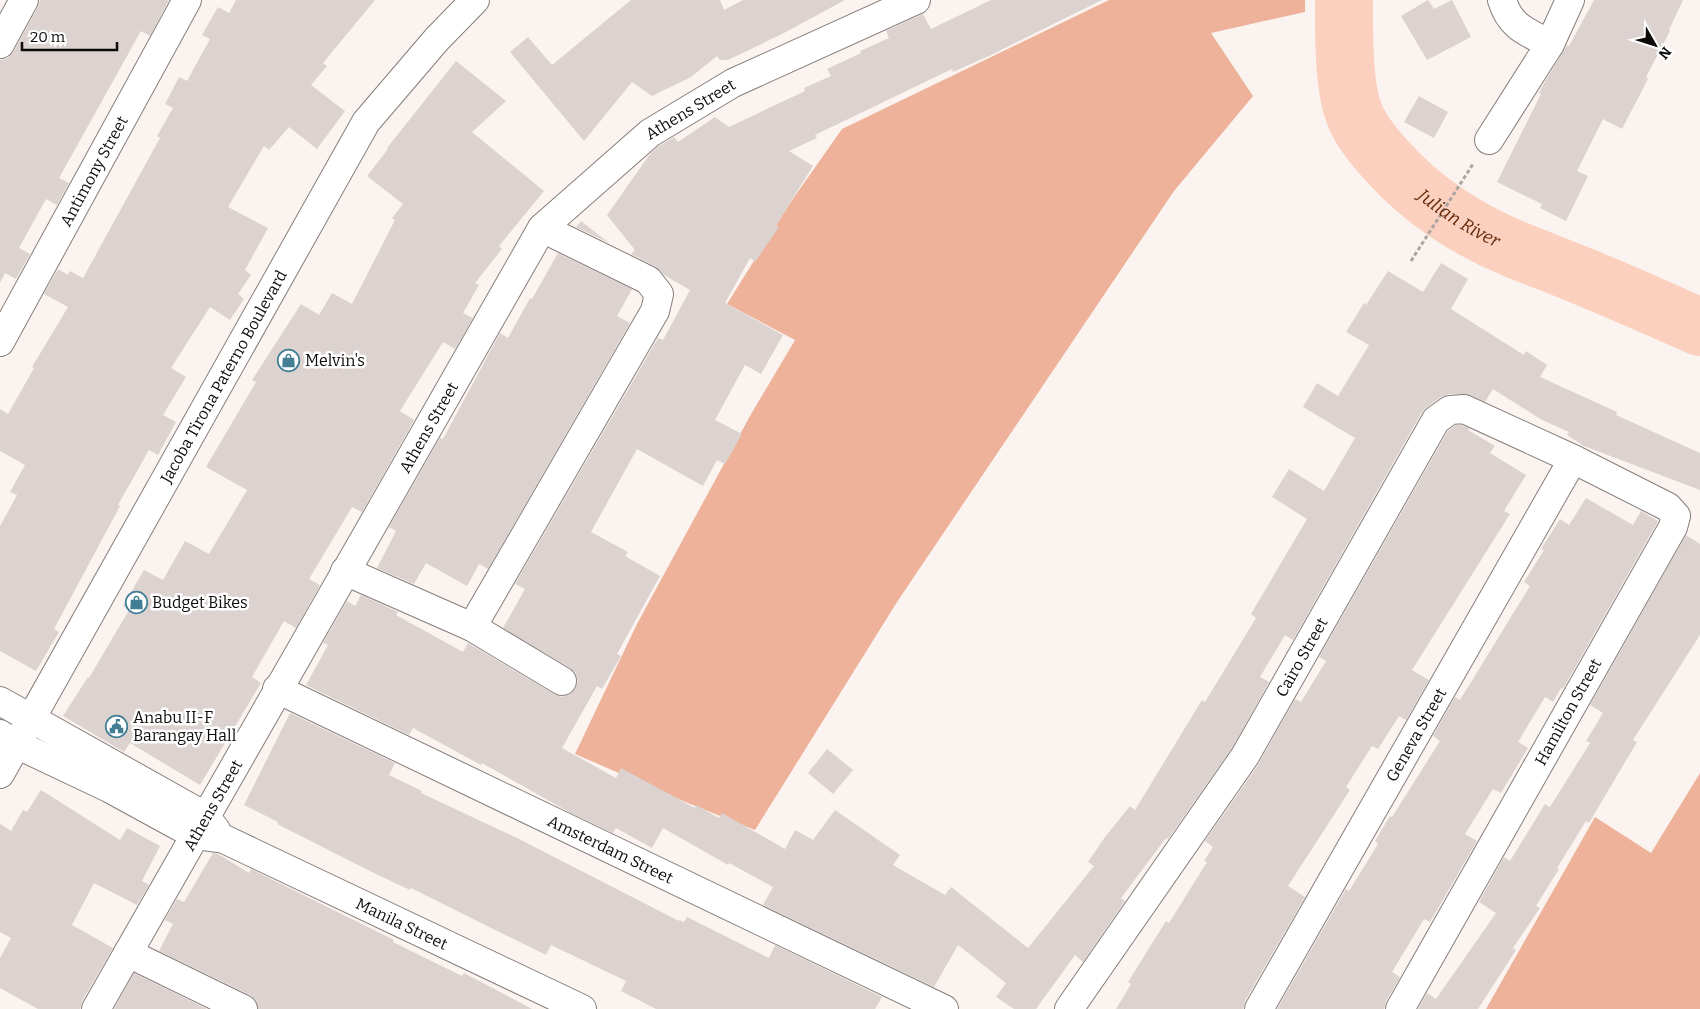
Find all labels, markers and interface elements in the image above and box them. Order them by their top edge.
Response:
scale bar [22,20,118,52]
north arrow [1630,20,1680,70]
text: 20 m [30,28,66,46]
text: N [1655,43,1675,63]
street label: Athens Street [642,74,739,143]
street label: Antimony Street [56,112,131,229]
water label: Julian River [1412,183,1504,252]
street label: Jacoba Tirona Paterno Boulevard [155,266,291,487]
shop icon: Melvin's [277,348,301,372]
place label: Melvin's [305,351,365,370]
street label: Athens Street [395,378,462,476]
shop icon: Budget Bikes [124,590,148,614]
place label: Budget Bikes [152,593,248,612]
street label: Cairo Street [1271,614,1331,700]
street label: Hamilton Street [1531,655,1605,769]
street label: Geneva Street [1382,684,1450,785]
place label: Anabu II-F Barangay Hall [133,708,237,745]
public building icon: Anabu II-F Barangay Hall [105,714,129,738]
street label: Athens Street [179,756,246,854]
street label: Amsterdam Street [545,811,677,887]
street label: Manila Street [353,894,451,953]

